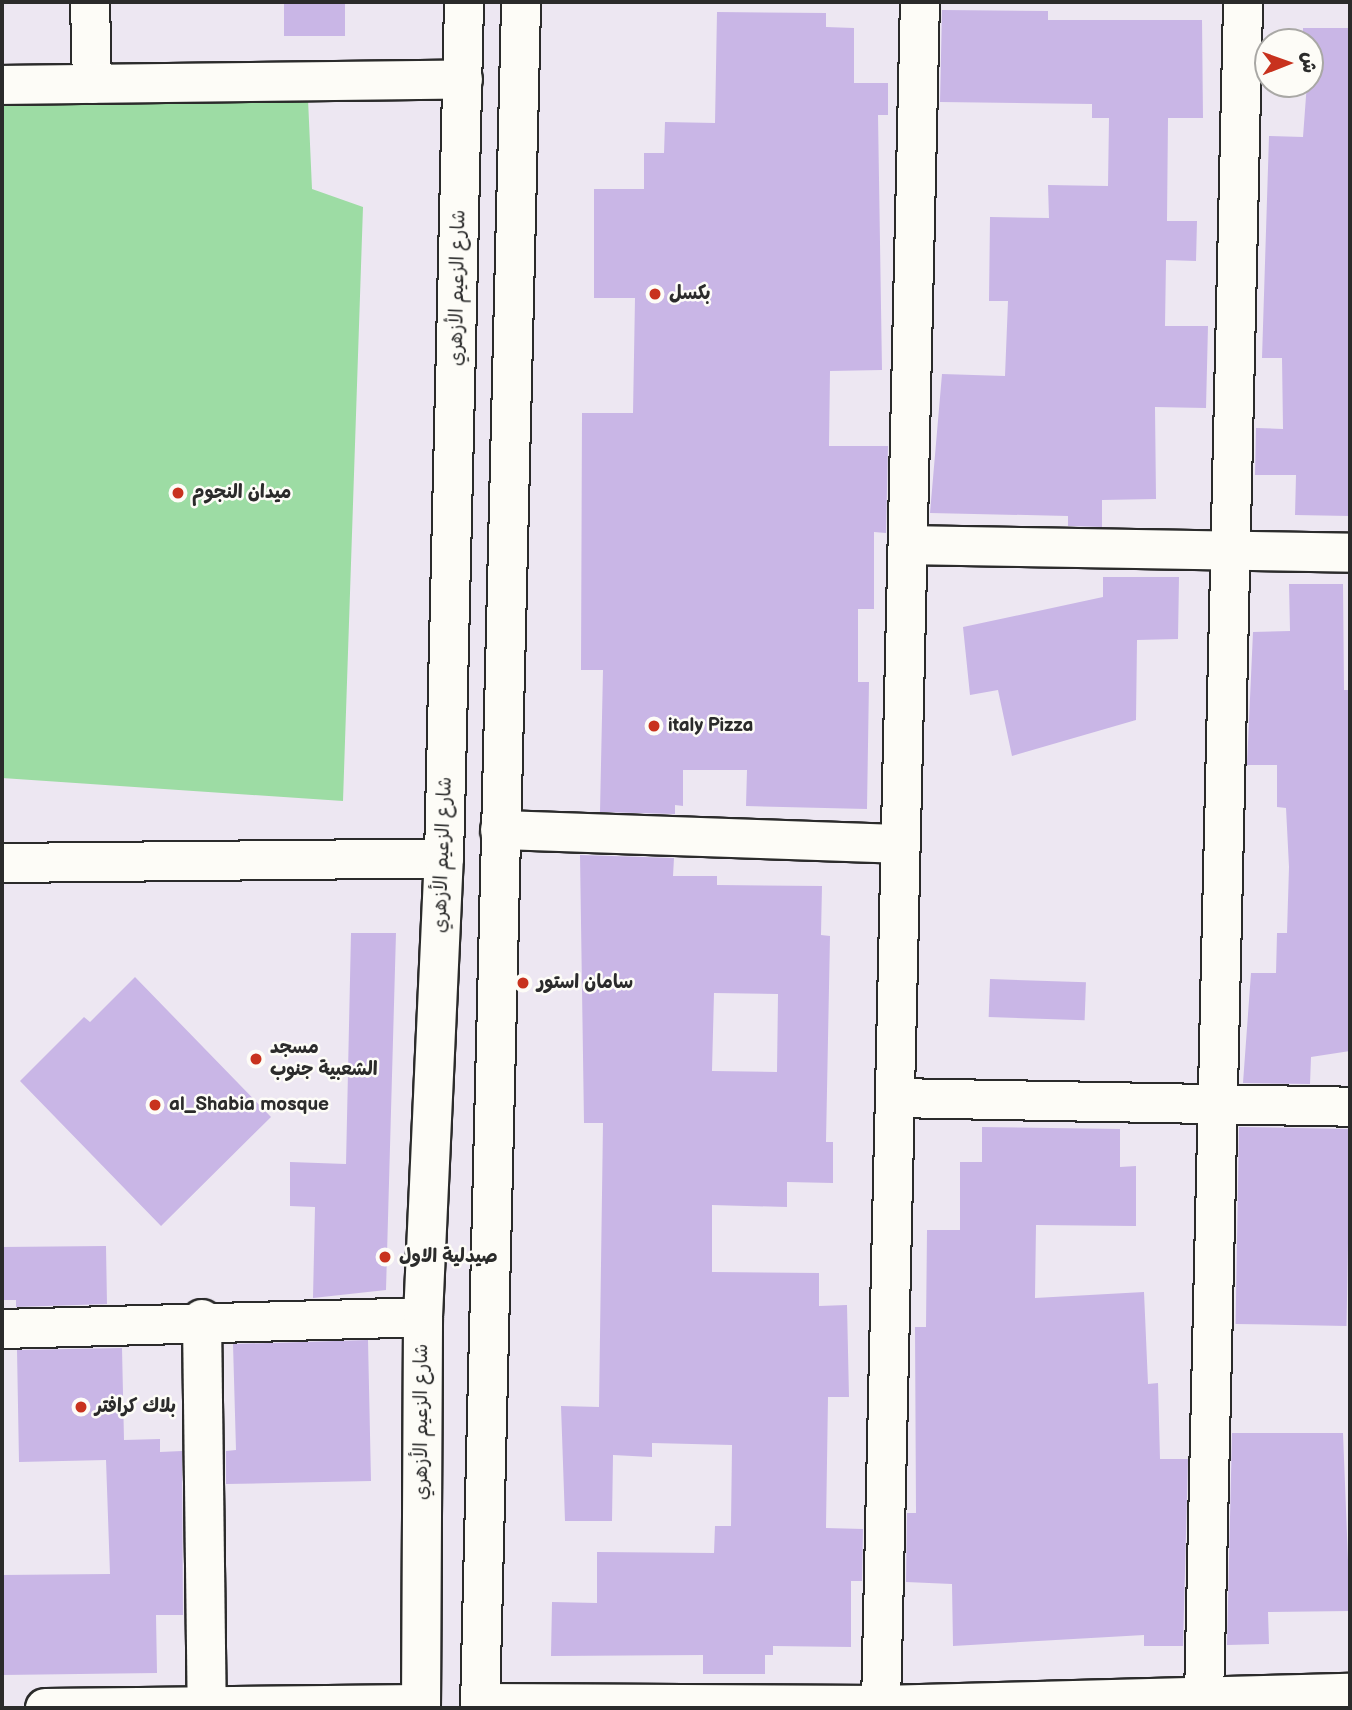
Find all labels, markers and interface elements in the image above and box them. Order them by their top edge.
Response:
north arrow [1254,28,1324,98]
text: ش [1297,52,1320,73]
street label: شارع الزعيم الأزهري [445,210,471,366]
place label: بكسل [669,283,711,305]
marker: بكسل [647,286,663,302]
place label: ميدان النجوم [192,482,291,504]
marker: ميدان النجوم [170,485,186,501]
place label: italy Pizza [668,715,754,737]
marker: italy Pizza [646,718,662,734]
street label: شارع الزعيم الأزهري [429,776,457,934]
place label: سامان استور [537,972,633,994]
marker: سامان استور [515,975,531,991]
place label: مسجد الشعبية جنوب [270,1037,378,1081]
marker: مسجد الشعبية جنوب [248,1051,264,1067]
place label: al_Shabia mosque [169,1094,329,1116]
marker: al_Shabia mosque [147,1097,163,1113]
place label: صيدلية الاول [399,1246,498,1268]
marker: صيدلية الاول [377,1249,393,1265]
street label: شارع الزعيم الأزهري [411,1344,433,1500]
place label: بلاك كرافتر [95,1396,176,1418]
marker: بلاك كرافتر [73,1399,89,1415]

